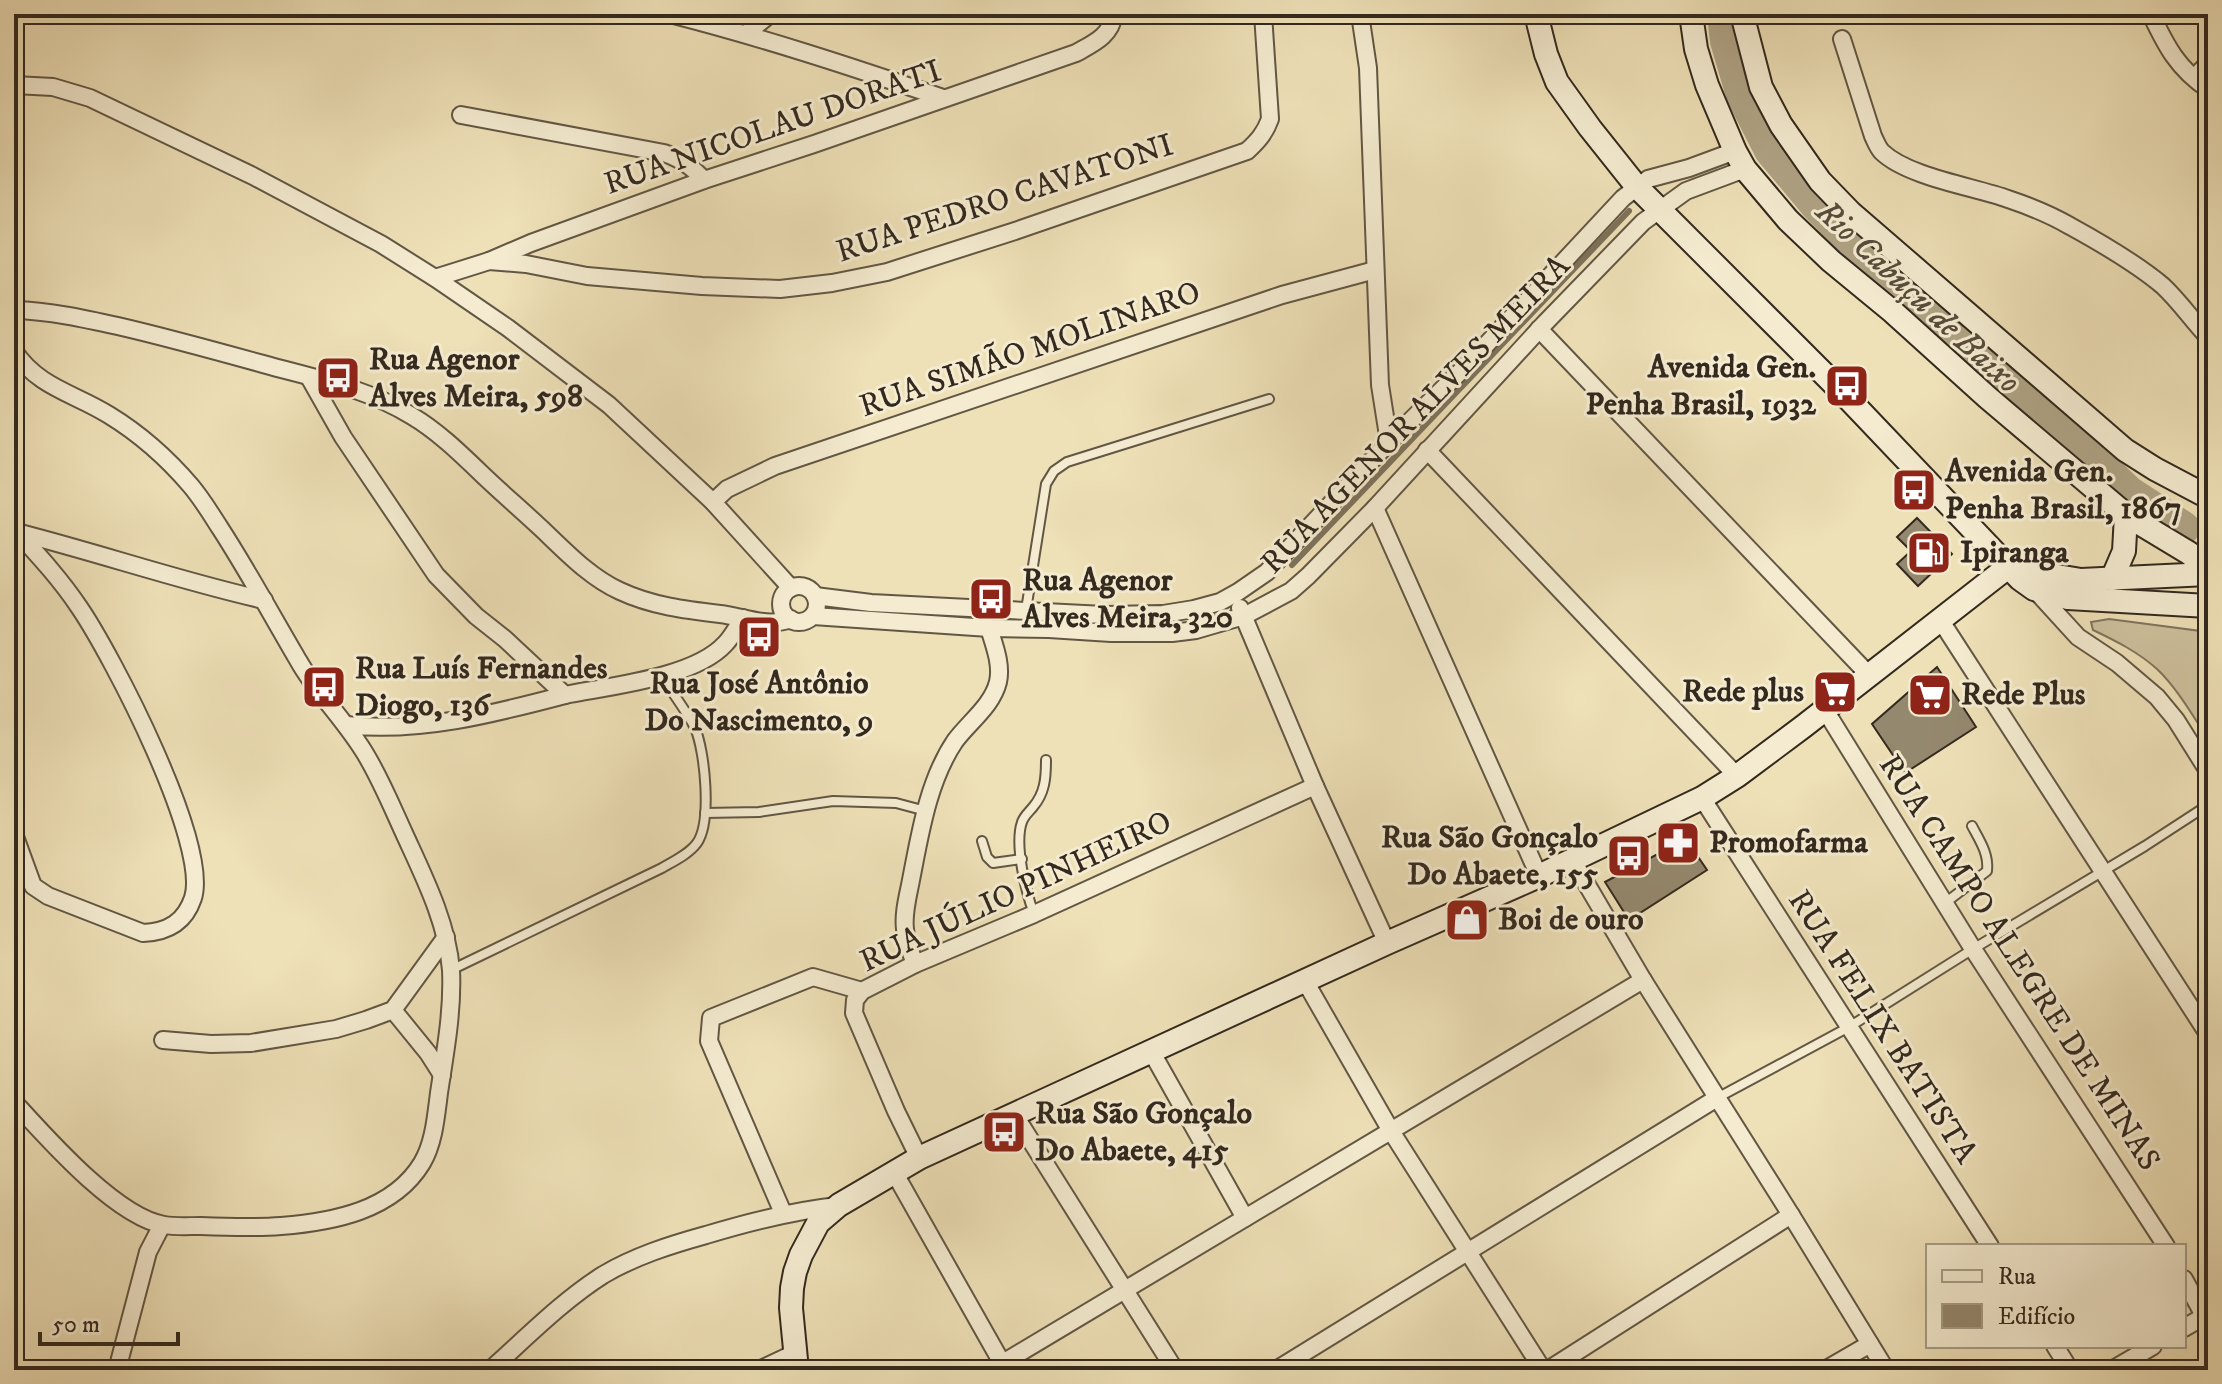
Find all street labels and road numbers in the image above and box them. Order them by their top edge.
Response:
street label: RUA NICOLAU DORATI [599,51,947,205]
street label: RUA PEDRO CAVATONI [831,126,1179,272]
street label: RUA AGENOR ALVES MEIRA [1253,247,1580,583]
street label: RUA SIMÃO MOLINARO [854,273,1206,427]
street label: RUA CAMPO ALEGRE DE MINAS [1869,747,2169,1179]
street label: RUA JÚLIO PINHEIRO [854,802,1178,982]
street label: RUA FELIX BATISTA [1779,883,1986,1172]

